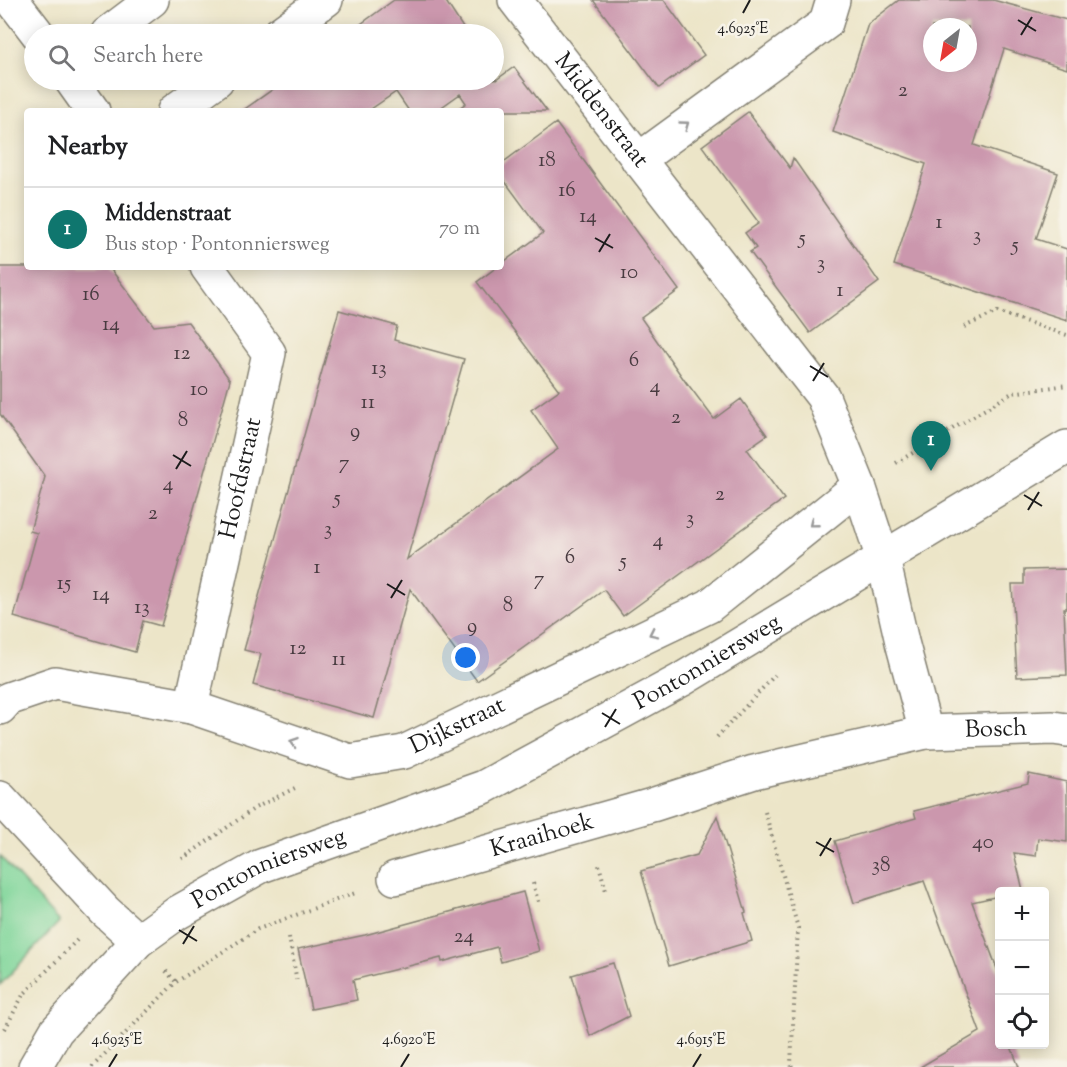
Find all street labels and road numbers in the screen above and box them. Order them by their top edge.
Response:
street label: Middenstraat [545,46,656,175]
street label: Hoofdstraat [211,415,271,542]
street label: Pontonniersweg [628,606,788,719]
street label: Dijkstraat [404,689,511,764]
street label: Bosch [964,712,1028,748]
street label: Kraaihoek [487,805,598,867]
street label: Pontonniersweg [186,820,351,918]

